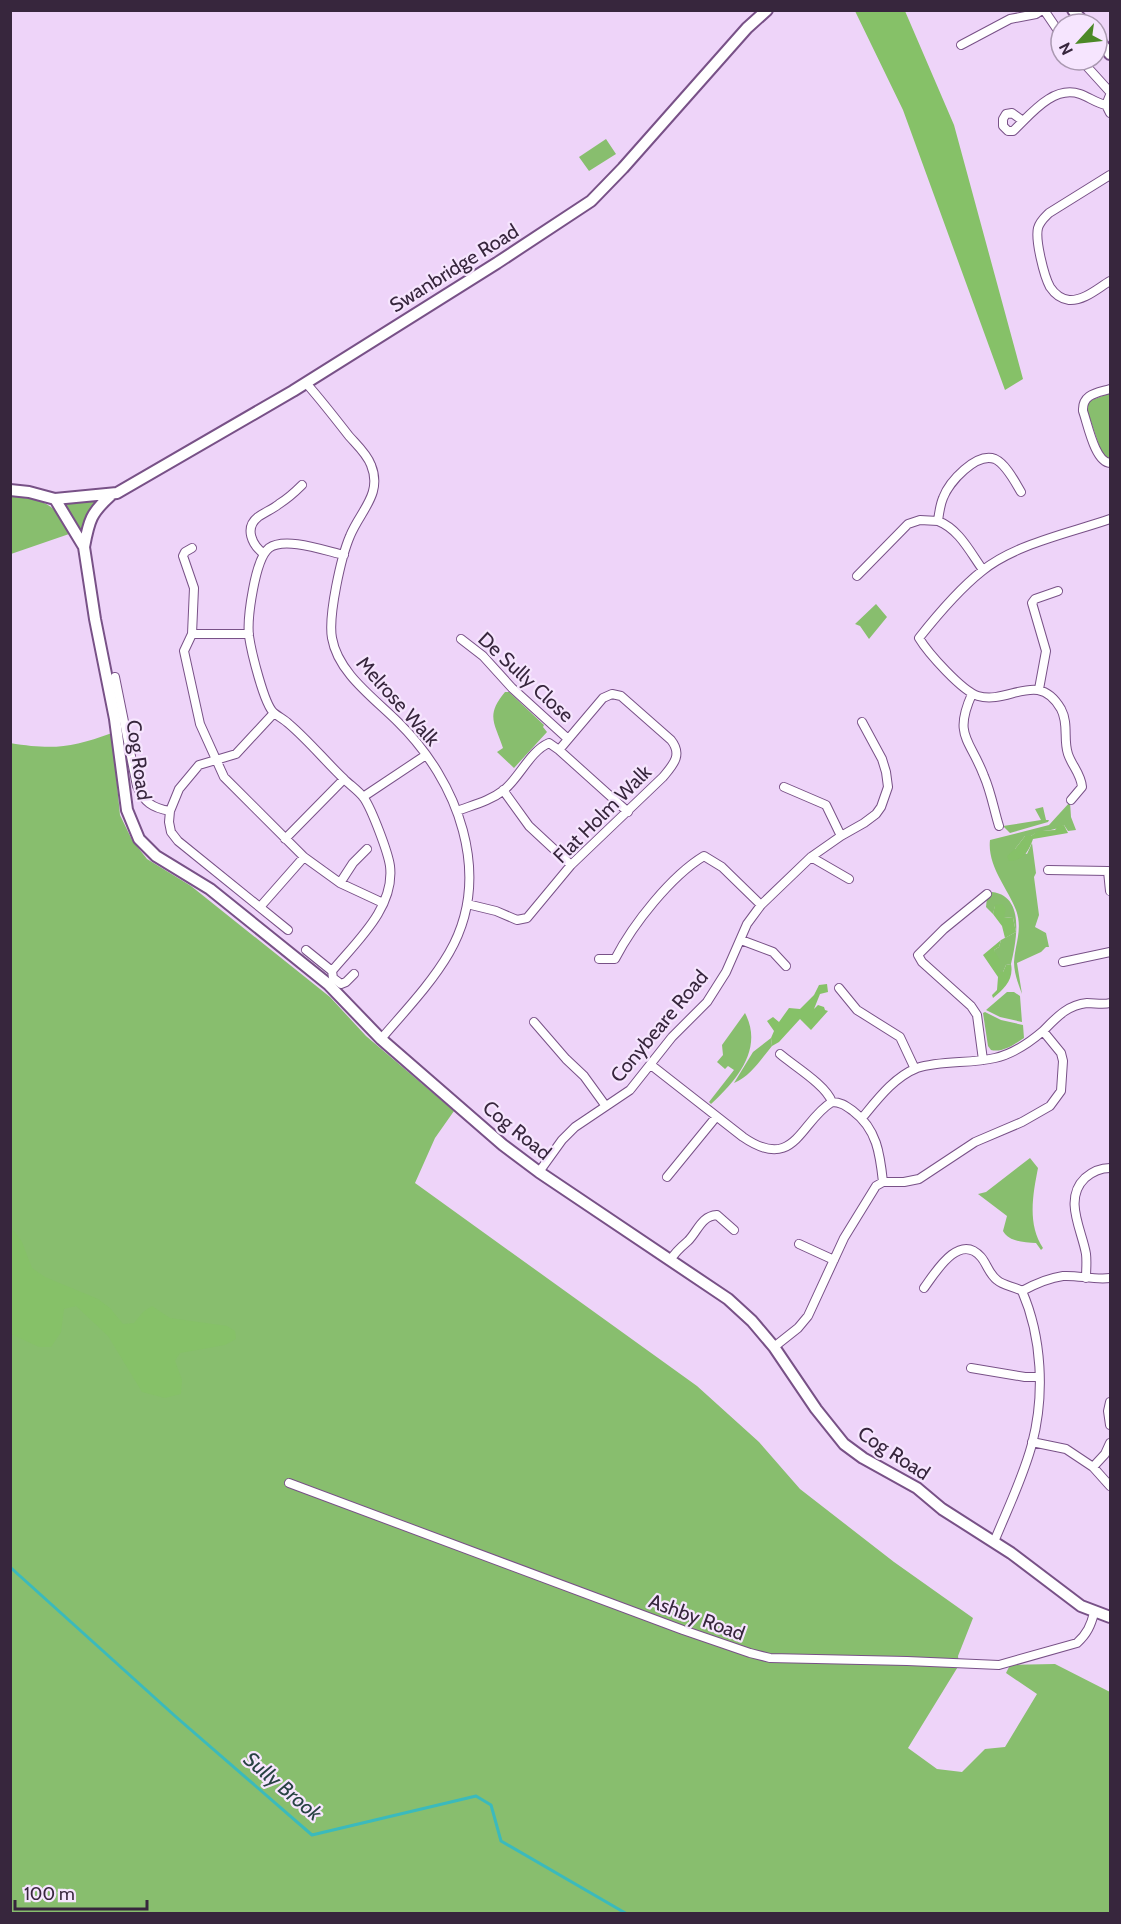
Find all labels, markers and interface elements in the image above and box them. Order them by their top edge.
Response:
north arrow [1049,12,1109,72]
text: N [1055,39,1077,58]
street label: Swanbridge Road [385,219,523,317]
street label: De Sully Close [473,627,579,727]
street label: Melrose Walk [351,651,445,751]
street label: Cog Road [121,718,157,802]
street label: Flat Holm Walk [548,760,656,868]
street label: Conybeare Road [605,965,713,1087]
street label: Cog Road [478,1095,556,1165]
street label: Cog Road [854,1421,934,1485]
street label: Ashby Road [646,1589,748,1645]
water label: Sully Brook [239,1746,328,1826]
scale bar [15,1873,147,1911]
text: 100 m [24,1883,75,1905]

